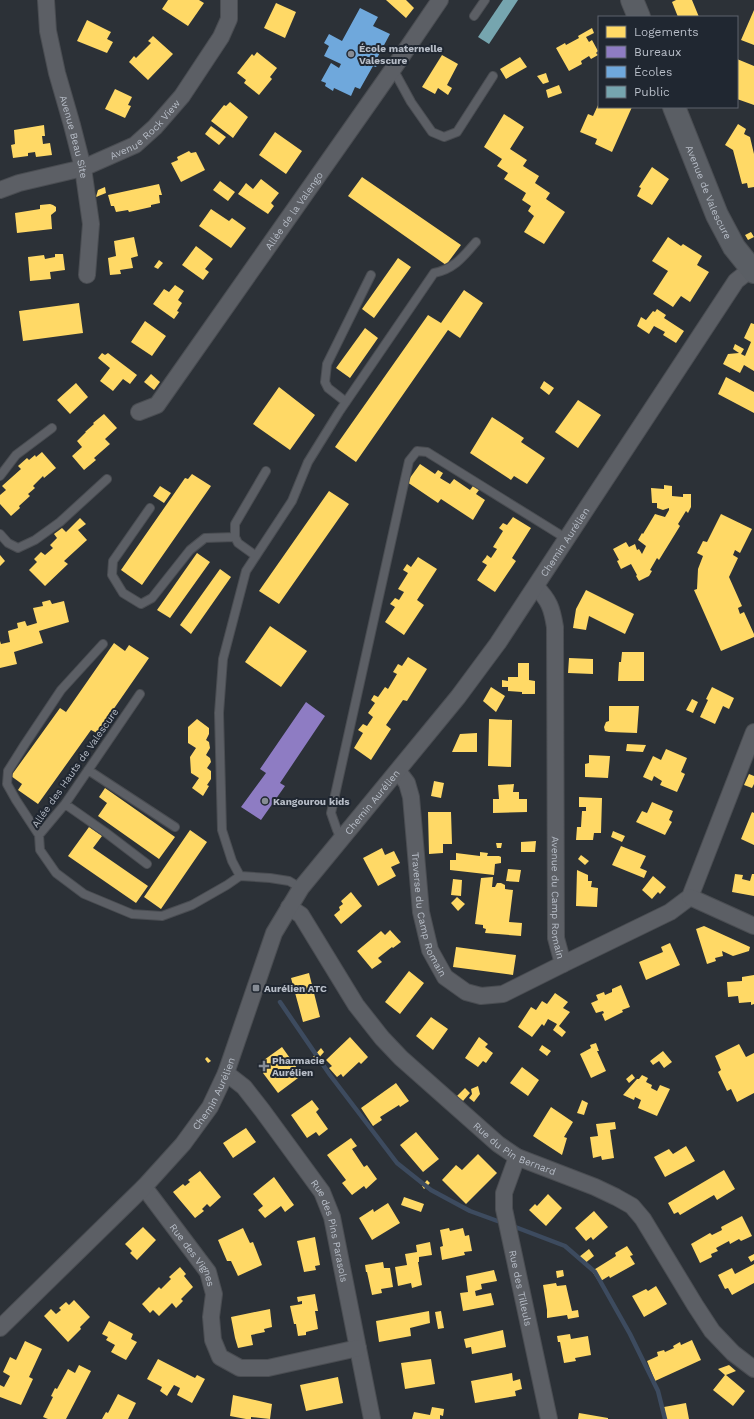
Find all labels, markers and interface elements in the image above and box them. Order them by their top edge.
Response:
legend [598,16,738,108]
text: Logements [634,25,699,39]
place label: École maternelle Valescure [359,43,443,66]
text: Bureaux [634,45,681,59]
marker: École maternelle Valescure [346,49,356,59]
text: Écoles [634,65,672,79]
text: Public [634,85,670,99]
street label: Avenue Beau Site [58,94,90,179]
street label: Avenue Rock View [108,97,182,161]
street label: Avenue de Valescure [684,143,734,241]
street label: Allée de la Valengo [262,169,325,252]
street label: Chemin Aurélien [538,505,591,578]
street label: Allée des Hauts de Valescure [30,706,121,830]
street label: Chemin Aurélien [342,767,402,836]
marker: Kangourou kids [260,796,270,806]
place label: Kangourou kids [273,796,350,807]
street label: Avenue du Camp Romain [550,836,567,960]
street label: Traverse du Camp Romain [410,852,449,978]
marker: Aurélien ATC [251,983,261,993]
place label: Aurélien ATC [264,983,327,994]
place label: Pharmacie Aurélien [272,1055,325,1078]
street label: Chemin Aurélien [190,1056,236,1132]
marker: Pharmacie Aurélien [259,1061,269,1071]
street label: Rue du Pin Bernard [472,1120,557,1177]
street label: Rue des Pins Parasols [309,1177,350,1283]
street label: Rue des Vignes [168,1221,217,1288]
street label: Rue des Tilleuls [507,1249,534,1327]

